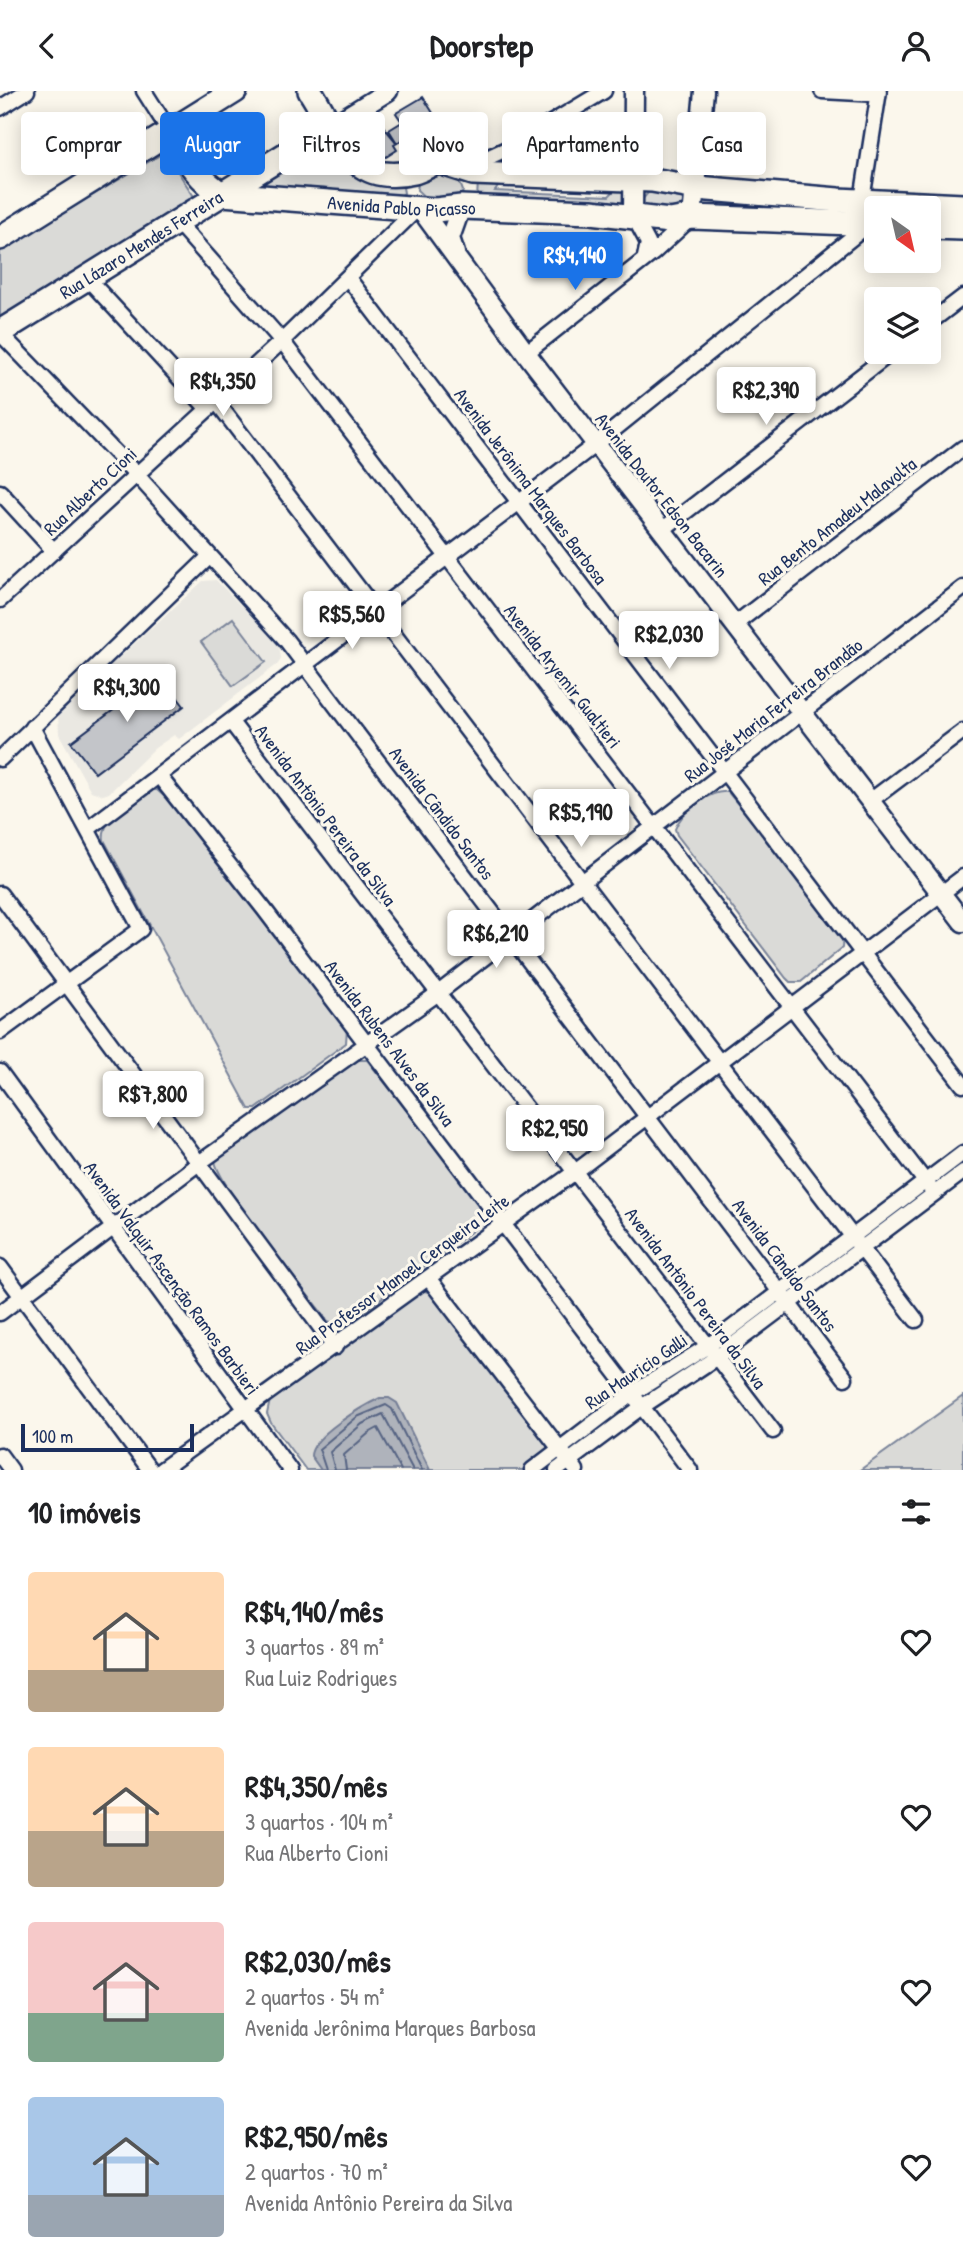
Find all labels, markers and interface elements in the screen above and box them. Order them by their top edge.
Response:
text: Doorstep [430,24,533,67]
icon: back [28,27,66,65]
icon: person [897,27,935,65]
chip: Comprar [21,112,146,175]
chip: Alugar [160,112,265,175]
chip: Filtros [279,112,385,175]
chip: Novo [399,112,488,175]
chip: Apartamento [502,112,663,175]
chip: Casa [677,112,766,175]
street label: Rua Lázaro Mendes Ferreira [54,184,228,305]
street label: Avenida Pablo Picasso [327,189,477,223]
north arrow [864,196,942,273]
map controls [864,196,941,364]
pin: R$4,140 [510,233,640,292]
text: R$4,140 [544,239,606,270]
button: layers [864,287,941,364]
pin: R$4,350 [158,359,288,418]
text: R$4,350 [190,365,256,396]
pin: R$2,390 [701,367,831,427]
text: R$2,390 [733,374,799,405]
street label: Avenida Jerônima Marques Barbosa [448,382,614,590]
street label: Avenida Doutor Edson Bacarin [589,407,735,583]
street label: Rua Alberto Cioni [38,441,142,541]
street label: Rua Bento Amadeu Malavolta [752,451,922,591]
pin: R$5,560 [287,591,417,651]
text: R$5,560 [319,598,385,629]
street label: Avenida Aryemir Gualtieri [498,598,628,754]
pin: R$2,030 [604,611,734,671]
text: R$2,030 [635,618,703,649]
street label: Rua José Maria Ferreira Brandão [678,632,868,788]
pin: R$4,300 [62,665,192,724]
text: R$4,300 [94,671,160,702]
street label: Avenida Antônio Pereira da Silva [249,719,403,911]
street label: Avenida Cândido Santos [383,741,501,885]
pin: R$5,190 [516,789,646,849]
text: R$5,190 [549,796,613,827]
pin: R$6,210 [431,911,561,970]
text: R$6,210 [463,917,529,948]
street label: Avenida Rubens Alves da Silva [319,955,461,1132]
pin: R$7,800 [88,1072,218,1131]
text: R$7,800 [119,1078,187,1109]
pin: R$2,950 [490,1105,620,1165]
text: R$2,950 [522,1112,588,1143]
street label: Avenida Valquir Ascenção Ramos Barbieri [78,1156,266,1400]
street label: Rua Professor Manoel Cerqueira Leite [290,1187,514,1360]
street label: Avenida Cândido Santos [726,1193,844,1337]
street label: Avenida Antônio Pereira da Silva [619,1202,773,1394]
street label: Rua Mauricio Galli [580,1327,692,1415]
scale bar [21,1421,194,1453]
text: 100 m [32,1423,73,1449]
text: 10 imóveis [28,1492,141,1532]
icon: filters [897,1493,935,1531]
text: R$4,140/mês [245,1591,383,1631]
icon: home [84,1600,168,1684]
icon: heart [897,1623,935,1661]
text: 3 quartos · 89 m² [245,1631,384,1662]
text: Rua Luiz Rodrigues [245,1662,397,1693]
text: R$4,350/mês [245,1766,387,1806]
icon: home [84,1775,168,1859]
icon: heart [897,1798,935,1836]
text: 3 quartos · 104 m² [245,1806,393,1837]
text: Rua Alberto Cioni [245,1837,389,1868]
text: R$2,030/mês [245,1941,391,1981]
icon: home [84,1950,168,2034]
icon: heart [897,1973,935,2011]
text: 2 quartos · 54 m² [245,1981,385,2012]
text: Avenida Jerônima Marques Barbosa [245,2012,536,2043]
text: R$2,950/mês [245,2116,388,2156]
icon: home [84,2125,168,2209]
icon: heart [897,2148,935,2186]
text: 2 quartos · 70 m² [245,2156,388,2187]
text: Avenida Antônio Pereira da Silva [245,2187,512,2218]

